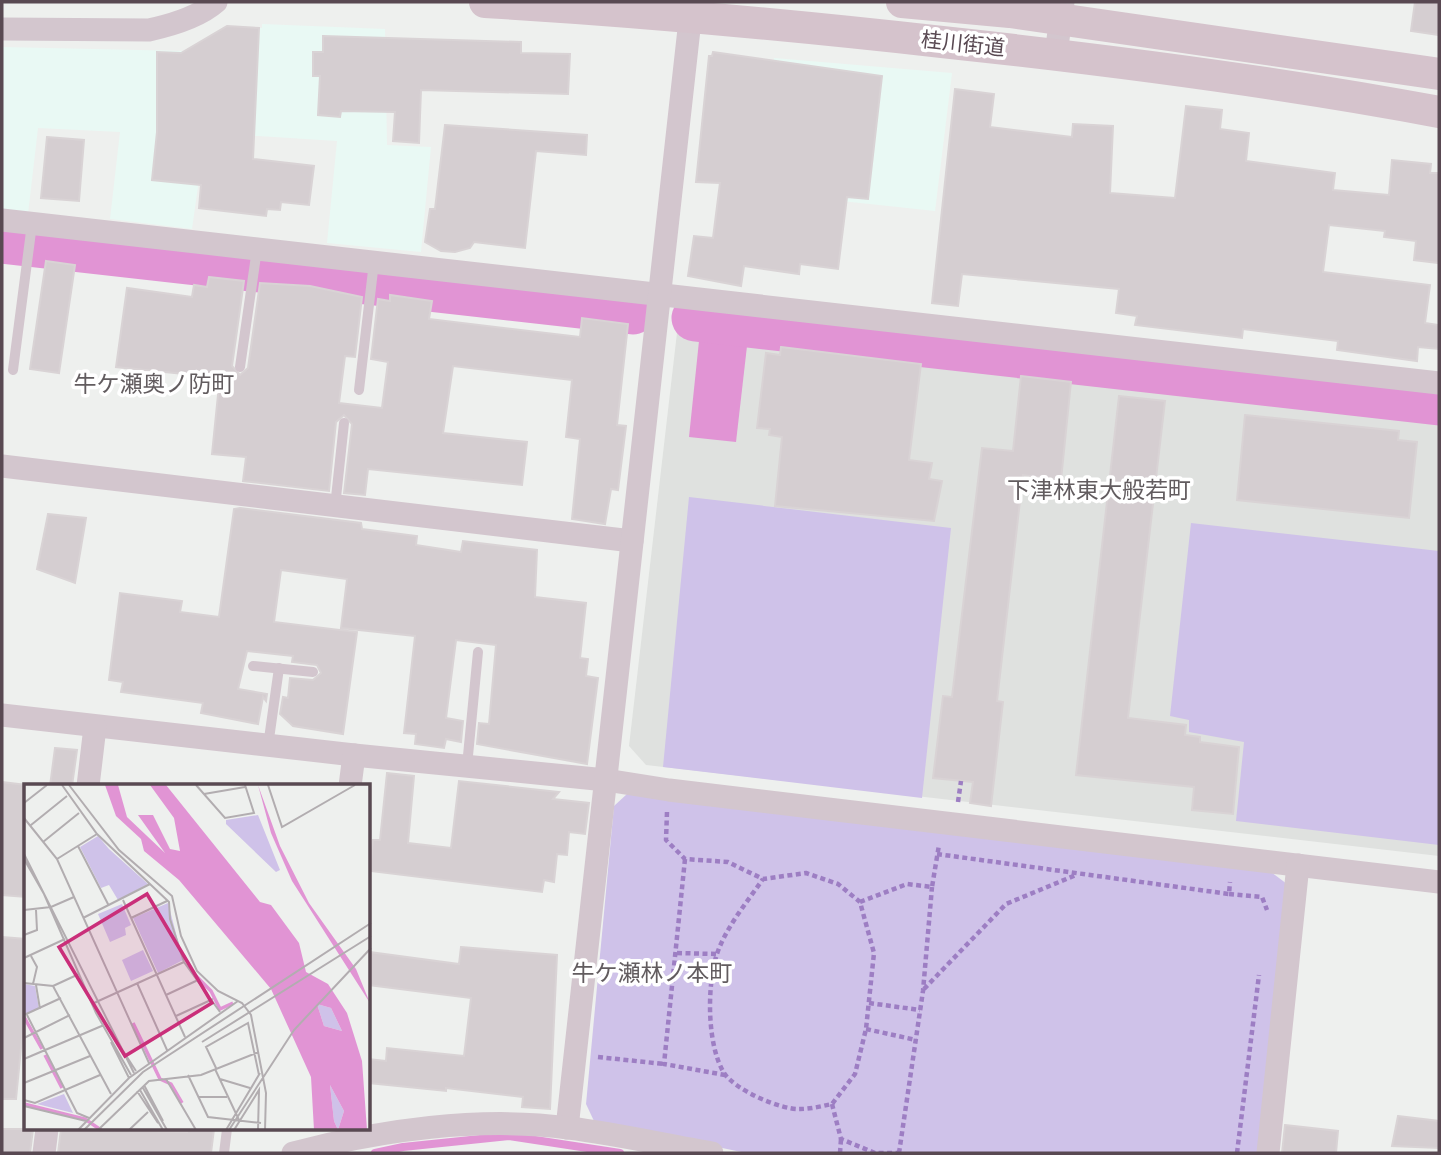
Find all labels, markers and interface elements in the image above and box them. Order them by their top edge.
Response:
street label: 桂川街道 [920,27,1006,61]
district label: 牛ケ瀬奥ノ防町 [74,370,235,398]
district label: 下津林東大般若町 [1007,476,1191,504]
inset map [24,784,371,1130]
district label: 牛ケ瀬林ノ本町 [572,959,733,987]

